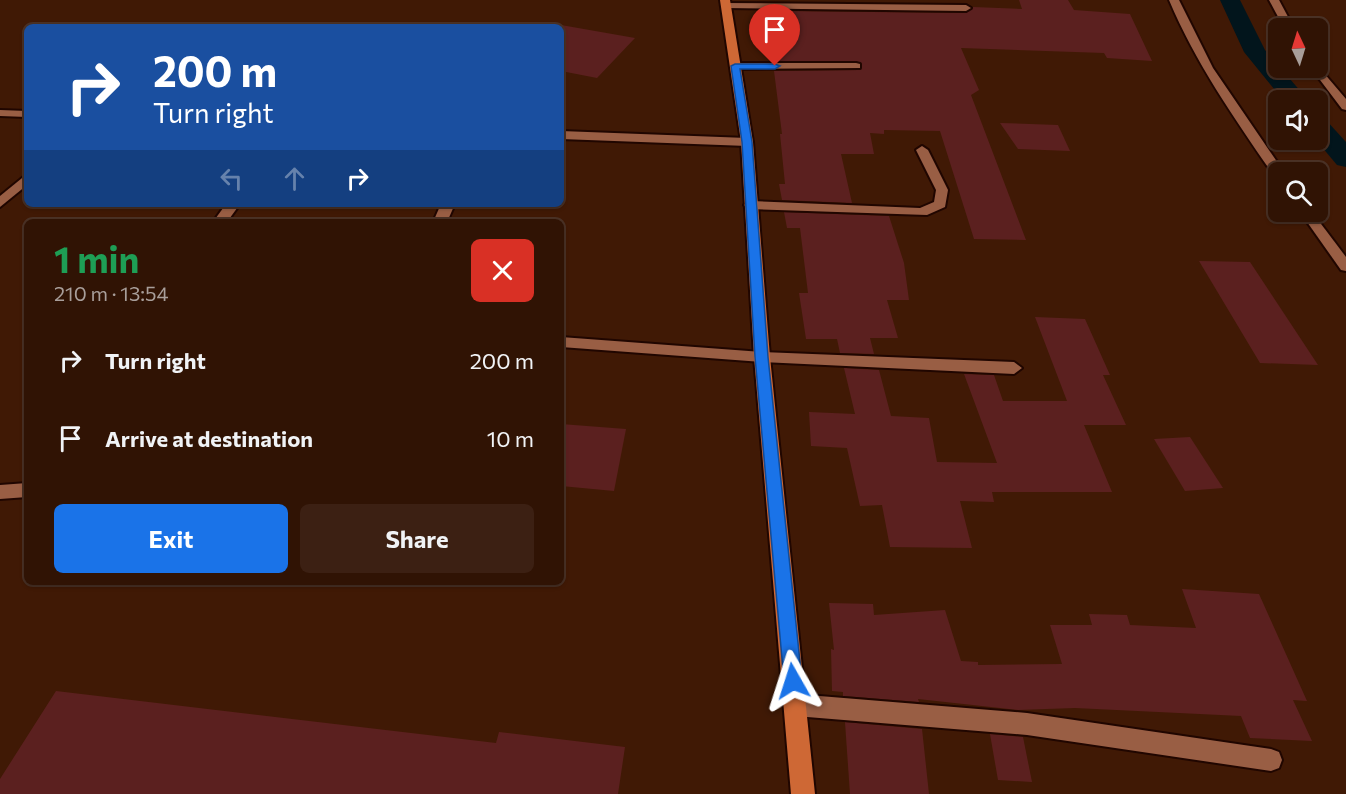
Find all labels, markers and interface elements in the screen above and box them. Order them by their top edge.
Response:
pin [749,4,800,66]
icon: arrive [758,13,791,46]
north arrow [1268,18,1328,78]
map controls [1268,18,1328,222]
text: 200 m [153,44,277,96]
icon: right [54,48,132,126]
button: sound [1268,90,1328,150]
text: Turn right [153,96,273,129]
icon: left [215,162,248,195]
icon: ahead [278,162,311,195]
icon: right [341,162,374,195]
button: search [1268,162,1328,222]
text: 1 min [54,236,139,280]
button: close [471,239,534,302]
text: 210 m · 13:54 [54,281,169,305]
icon: right [54,344,87,377]
text: Turn right [105,347,206,374]
text: 200 m [470,347,534,374]
icon: arrive [54,422,87,455]
text: Arrive at destination [105,425,313,452]
text: 10 m [487,425,534,452]
button: Exit [54,504,288,573]
button: Share [300,504,534,573]
position arrow [761,649,825,713]

